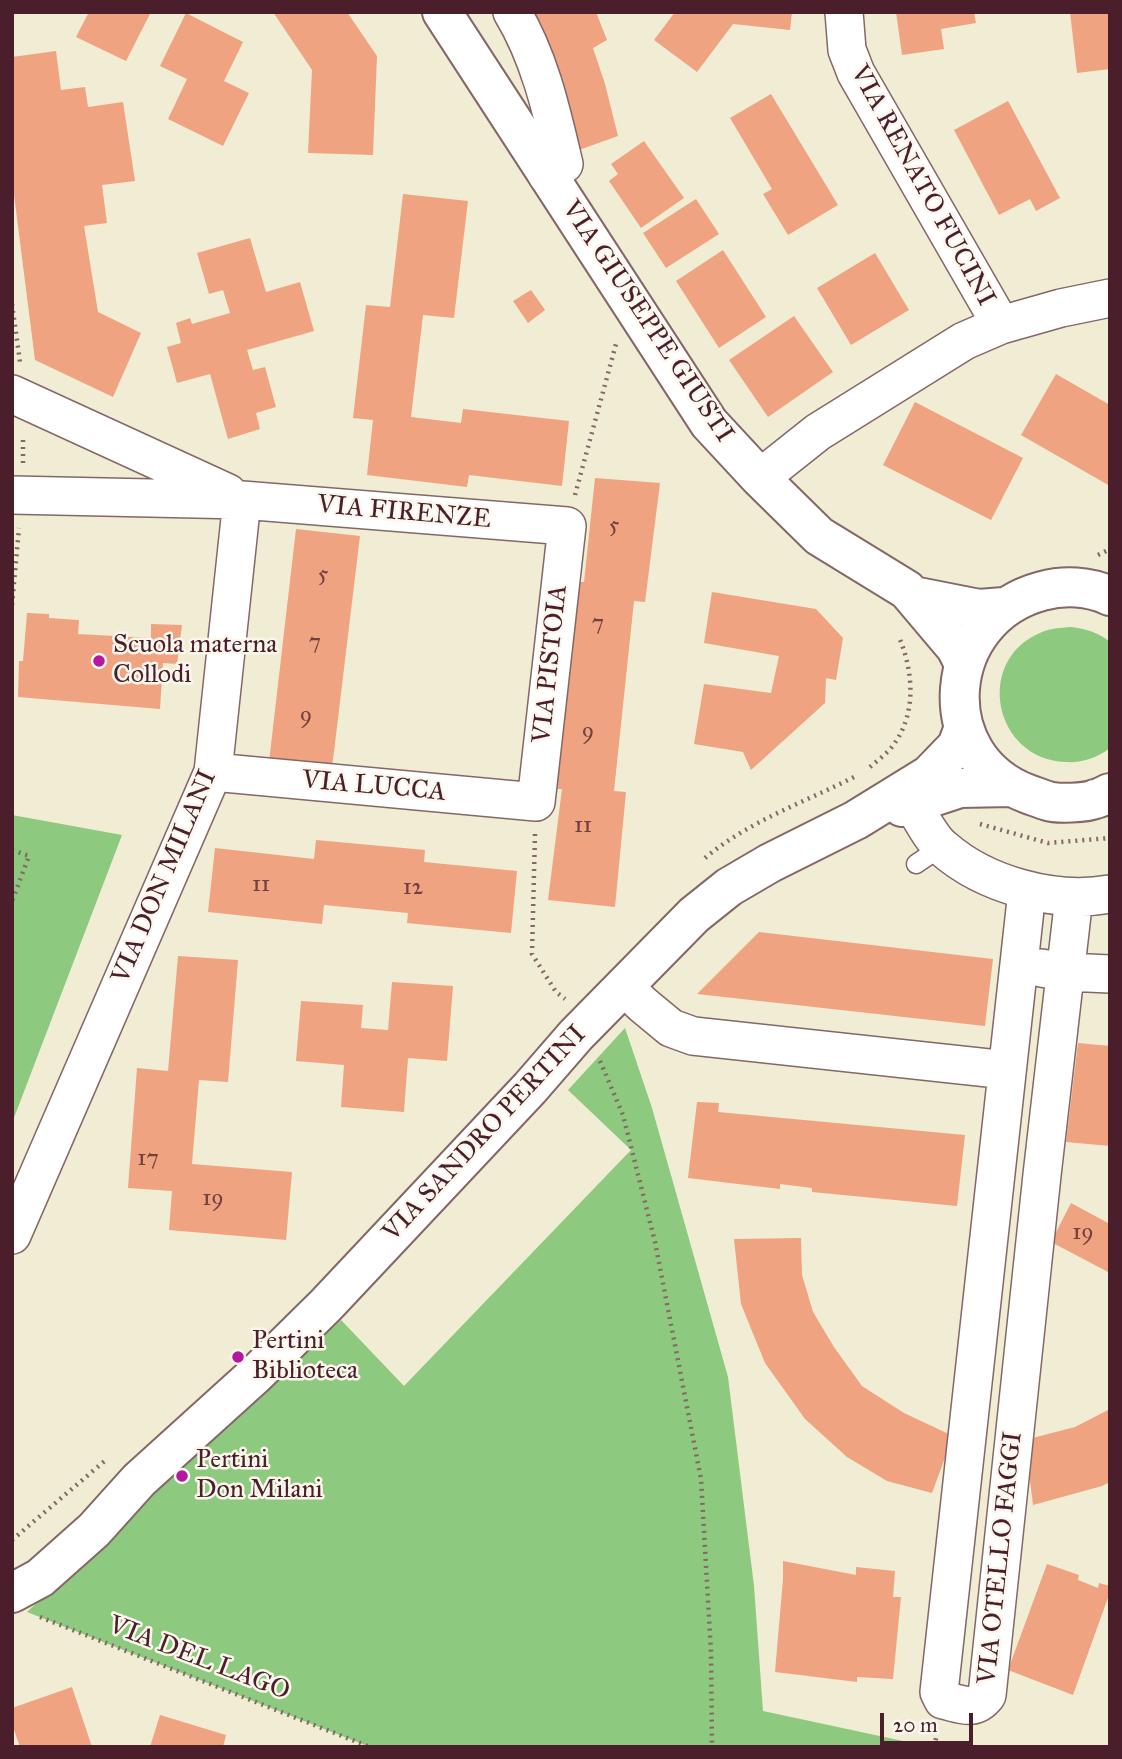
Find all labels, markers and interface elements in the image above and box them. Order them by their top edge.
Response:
street label: VIA RENATO FUCINI [843,60,1001,312]
street label: VIA GIUSEPPE GIUSTI [554,195,740,449]
street label: VIA FIRENZE [316,490,492,536]
house number: 5 [609,512,619,540]
house number: 5 [318,561,328,589]
street label: VIA PISTOIA [527,583,575,745]
house number: 7 [592,610,604,638]
house number: 7 [309,629,321,657]
place label: Scuola materna Collodi [113,630,277,692]
marker: Scuola materna Collodi [91,653,107,669]
house number: 9 [300,702,312,730]
house number: 9 [582,718,594,746]
street label: VIA LUCCA [301,765,447,809]
street label: VIA DON MILANI [106,766,224,988]
house number: 11 [574,812,592,840]
house number: 11 [252,871,270,899]
house number: 12 [403,874,423,902]
street label: VIA SANDRO PERTINI [377,1020,593,1248]
house number: 17 [137,1145,159,1173]
house number: 19 [202,1185,224,1213]
house number: 19 [1072,1219,1094,1247]
place label: Pertini Biblioteca [252,1326,358,1388]
marker: Pertini Biblioteca [230,1349,246,1365]
street label: VIA OTELLO FAGGI [972,1430,1030,1686]
place label: Pertini Don Milani [196,1445,323,1506]
marker: Pertini Don Milani [174,1468,190,1484]
street label: VIA DEL LAGO [104,1610,294,1708]
scale bar [884,1700,977,1744]
text: 20 m [893,1712,938,1738]

